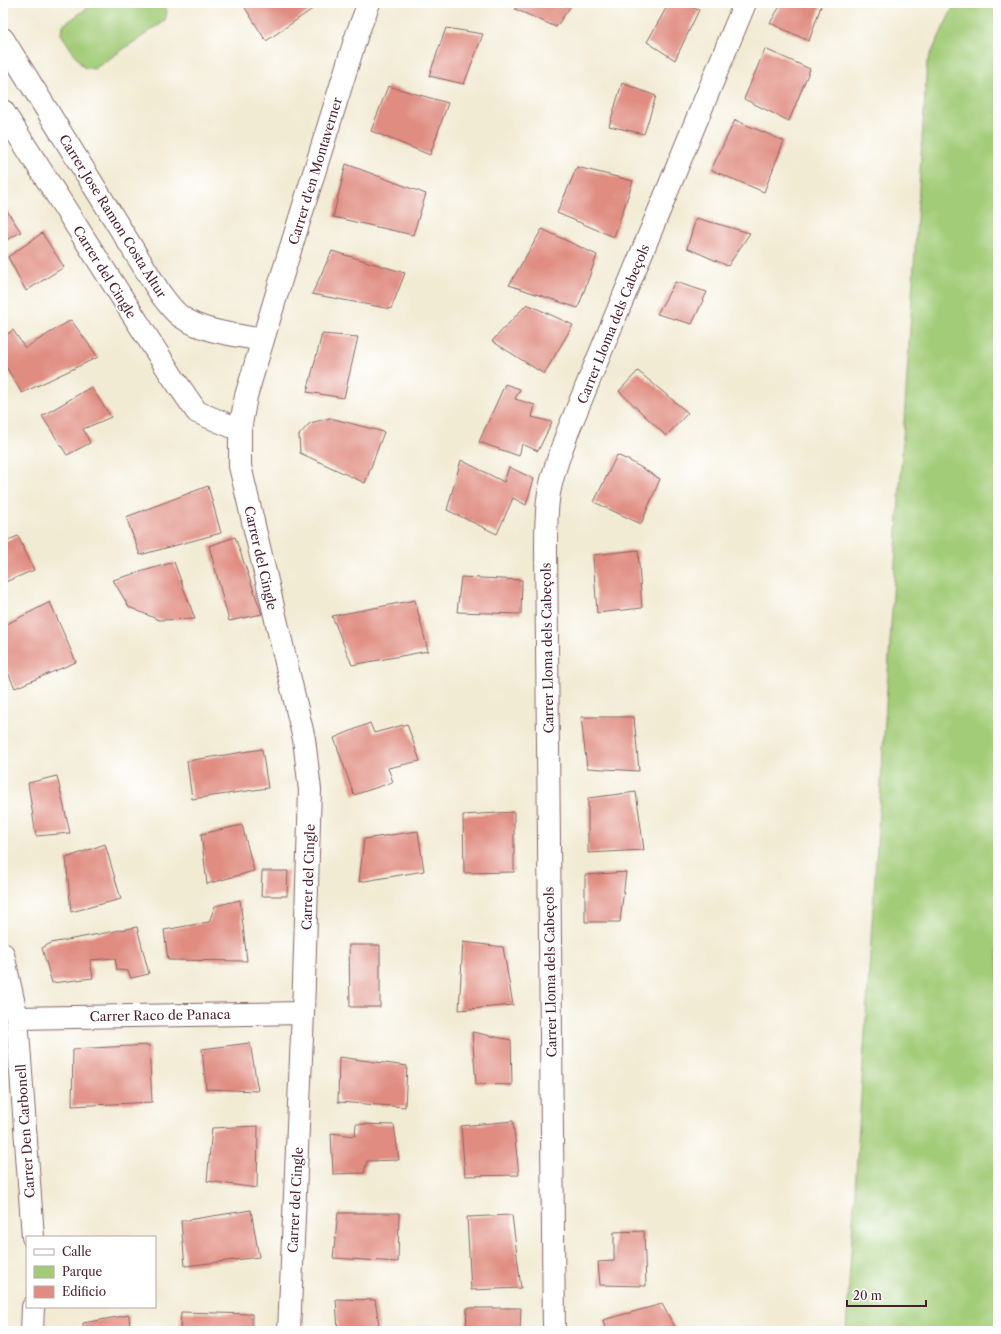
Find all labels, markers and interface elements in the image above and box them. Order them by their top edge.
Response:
street label: Carrer d'en Montaverner [285,95,345,247]
street label: Carrer Jose Ramon Costa Altur [56,131,170,301]
street label: Carrer del Cingle [70,223,140,321]
street label: Carrer Lloma dels Cabeçols [574,241,653,406]
street label: Carrer del Cingle [241,504,281,612]
street label: Carrer Lloma dels Cabeçols [538,562,556,734]
street label: Carrer del Cingle [298,824,318,930]
street label: Carrer Lloma dels Cabeçols [541,886,559,1058]
street label: Carrer Raco de Panaca [89,1006,231,1024]
street label: Carrer Den Carbonell [12,1063,38,1199]
street label: Carrer del Cingle [284,1147,306,1253]
legend [26,1236,156,1308]
text: Calle [62,1244,92,1259]
text: Parque [62,1264,103,1279]
scale bar [847,1282,926,1308]
text: Edificio [62,1284,106,1299]
text: 20 m [853,1288,882,1303]

